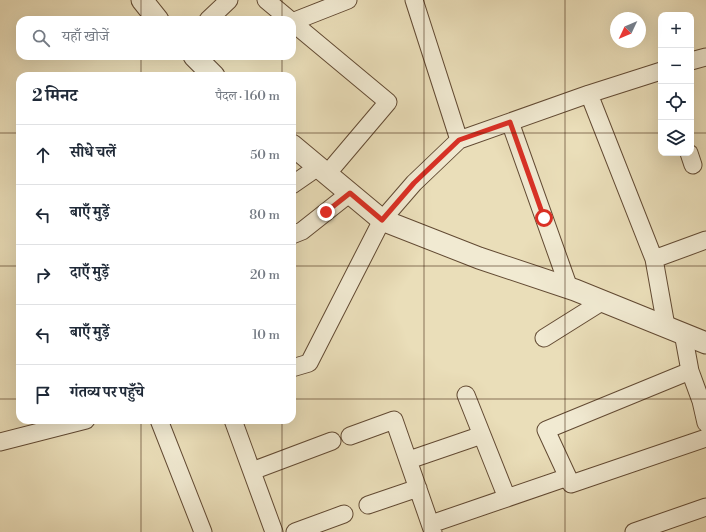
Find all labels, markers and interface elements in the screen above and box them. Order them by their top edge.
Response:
north arrow [610,12,646,48]
map controls [658,12,694,156]
button: + [658,12,694,48]
search box [16,16,296,60]
icon: search [30,27,52,49]
text: यहाँ खोजें [62,27,109,46]
button: − [658,48,694,84]
button: locate [658,84,694,120]
text: 2 मिनट [32,85,78,107]
text: पैदल · 160 m [216,88,280,104]
button: layers [658,120,694,156]
text: सीधे चलें [70,143,116,162]
icon: ahead [32,144,54,166]
text: 50 m [250,147,280,163]
text: बाएँ मुड़ें [70,203,110,222]
route end [317,203,335,221]
icon: left [32,204,54,226]
text: 80 m [249,207,280,223]
route start [535,209,553,227]
text: दाएँ मुड़ें [70,263,109,282]
icon: right [32,264,54,286]
text: 20 m [250,267,280,283]
text: बाएँ मुड़ें [70,323,110,342]
icon: left [32,324,54,346]
text: 10 m [252,327,280,343]
text: गंतव्य पर पहुँचे [70,383,144,402]
icon: arrive [32,384,54,406]

